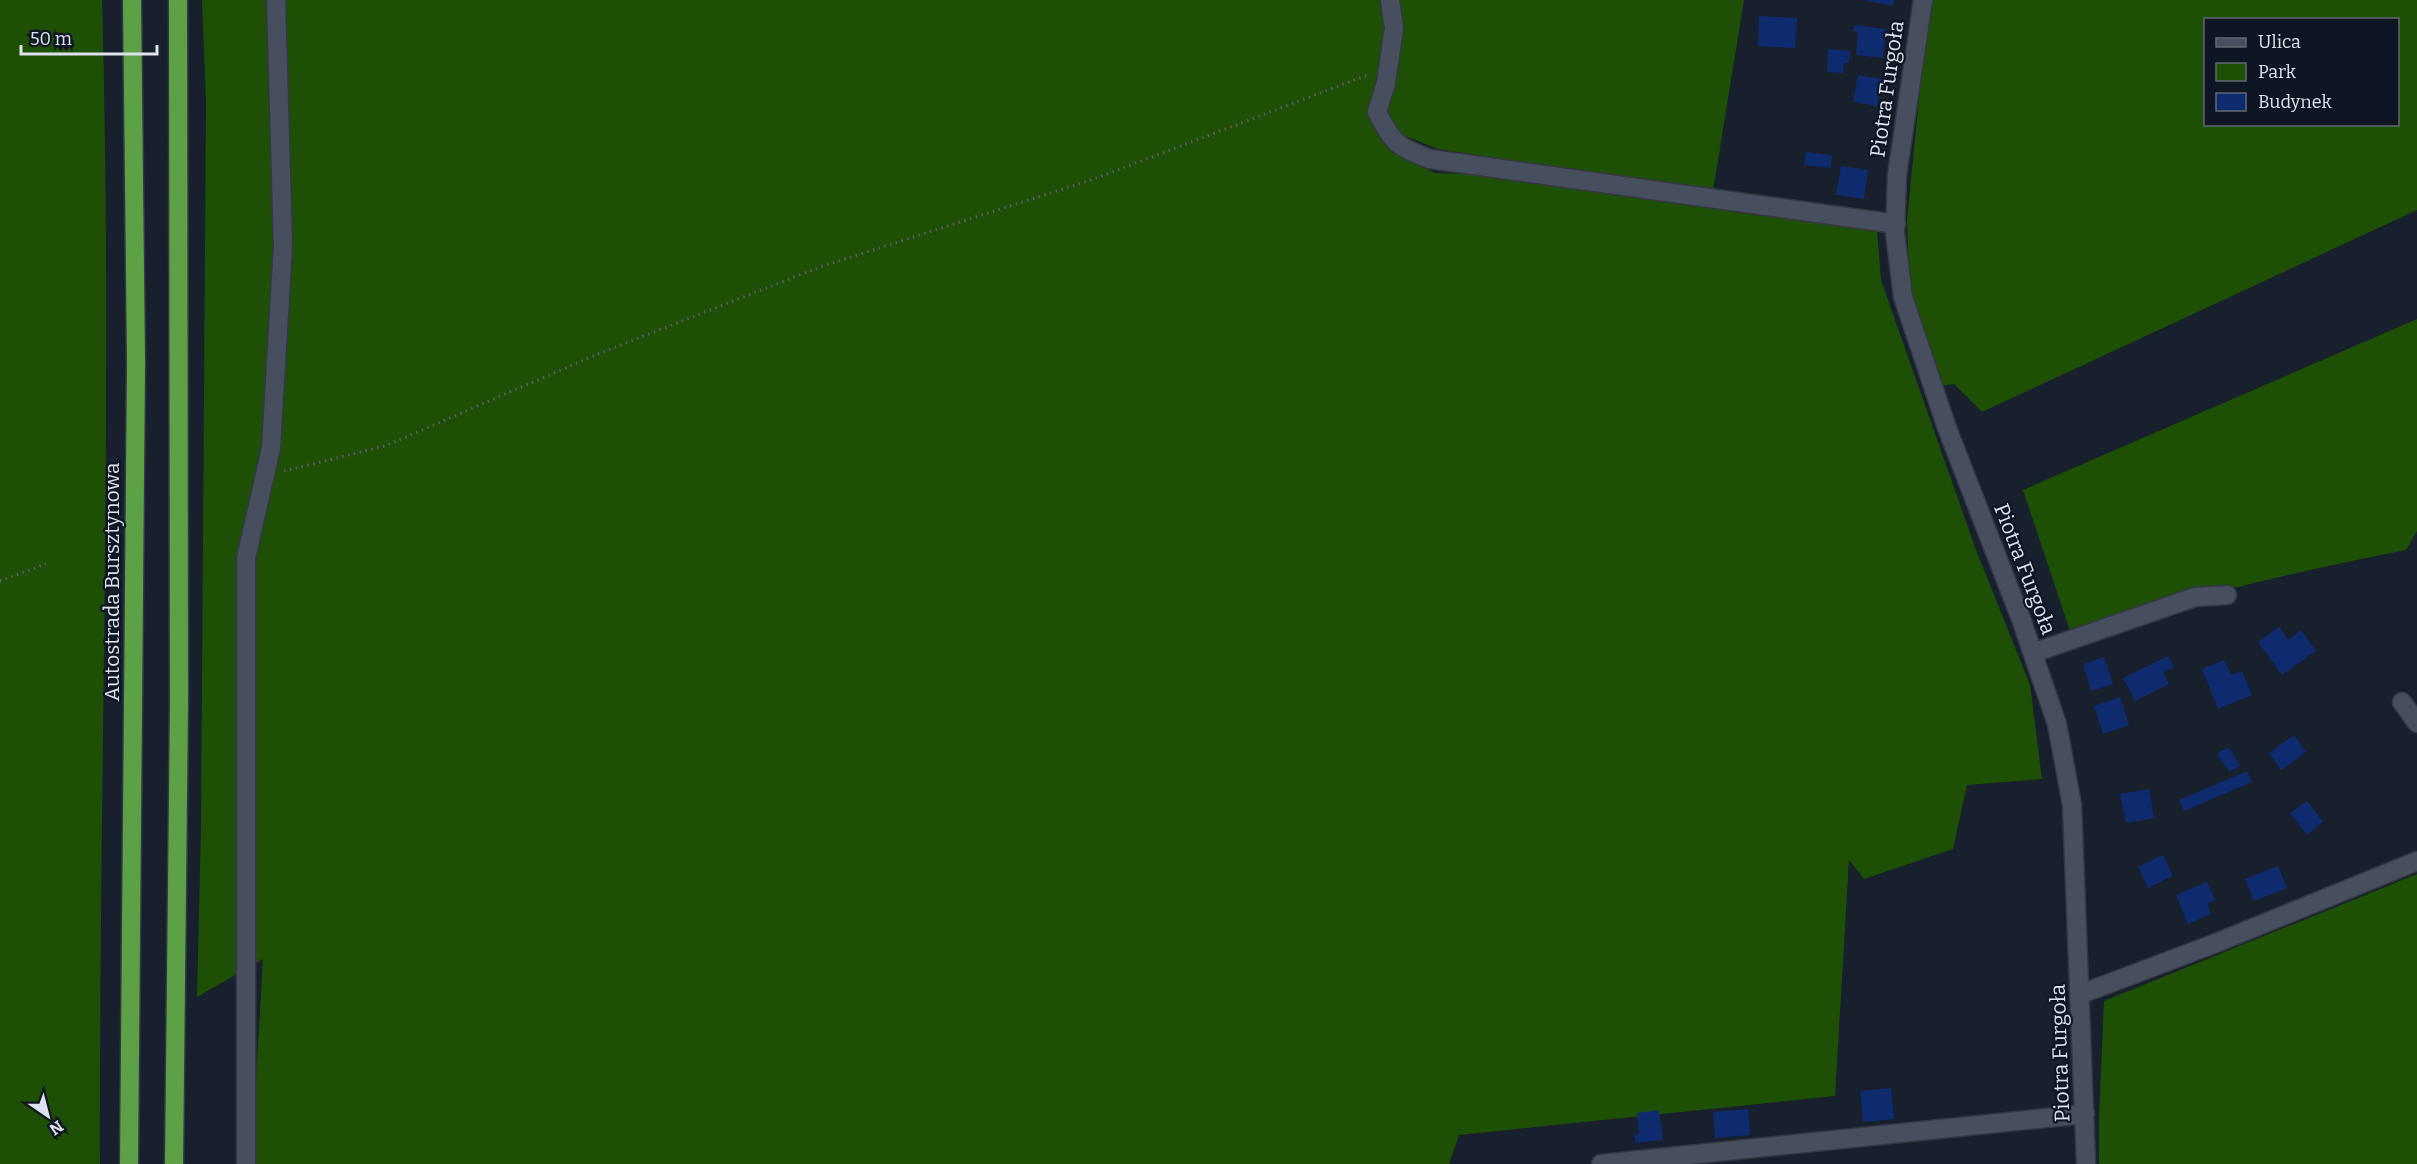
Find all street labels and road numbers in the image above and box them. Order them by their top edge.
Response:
street label: Piotra Furgoła [1865,18,1910,159]
street label: Autostrada Bursztynowa [99,462,125,701]
street label: Piotra Furgoła [1988,500,2062,639]
street label: Piotra Furgoła [2045,983,2075,1122]

